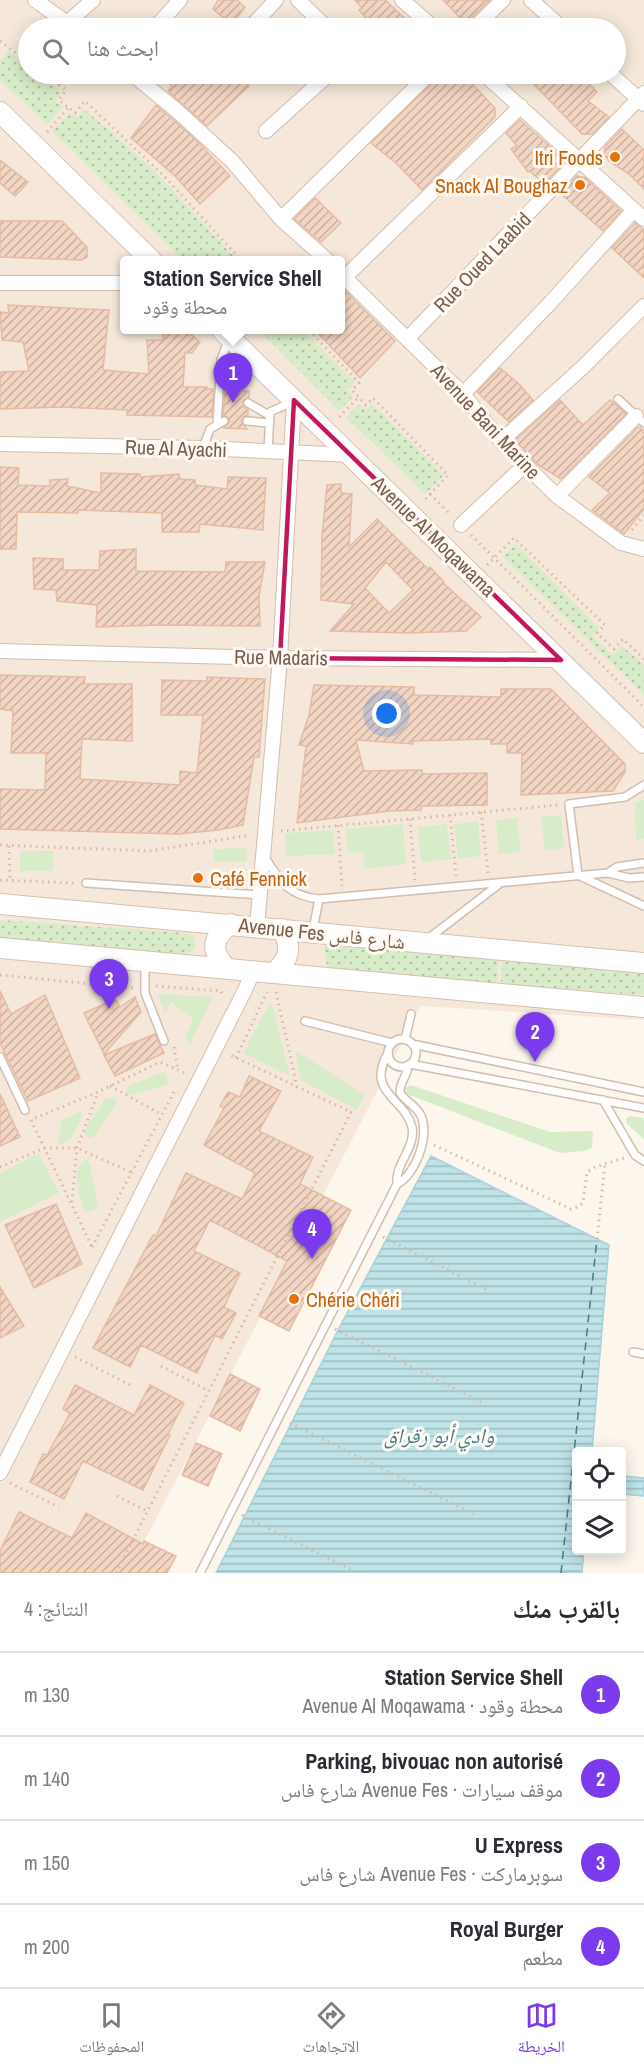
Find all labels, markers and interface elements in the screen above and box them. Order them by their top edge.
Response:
search box [18,18,626,84]
text: ابحث هنا [87,33,159,63]
icon: search [39,35,72,68]
place label: Itri Foods [535,144,603,171]
marker: Itri Foods [608,150,622,164]
place label: Snack Al Boughaz [435,172,568,199]
marker: Snack Al Boughaz [573,178,587,192]
street label: Rue Oued Laabid [427,206,537,318]
popup [120,256,345,334]
text: Station Service Shell [143,263,322,293]
text: محطة وقود [143,293,227,320]
pin: 1 [214,354,252,403]
street label: Avenue Bani Marine [425,356,547,485]
street label: Rue Al Ayachi [125,433,227,463]
street label: Avenue Al Moqawama [365,469,502,602]
street label: Rue Madaris [234,643,328,671]
your location [372,699,401,728]
place label: Café Fennick [210,865,308,892]
marker: Café Fennick [191,871,205,885]
street label: Avenue Fes شارع فاس [236,911,407,955]
pin: 3 [90,960,128,1009]
pin: 2 [516,1012,554,1062]
pin: 4 [292,1210,332,1259]
place label: Chérie Chéri [306,1286,400,1313]
marker: Chérie Chéri [287,1292,301,1306]
water label: وادي أبو رقراق [384,1421,495,1452]
map controls [572,1447,626,1555]
button: locate [572,1447,626,1501]
button: layers [572,1501,626,1555]
text: بالقرب منك [513,1591,620,1626]
text: النتائج: 4 [24,1595,88,1622]
text: Station Service Shell [385,1662,563,1692]
text: 130 m [24,1681,70,1708]
text: 1 [596,1681,605,1708]
text: محطة وقود · Avenue Al Moqawama [302,1692,563,1719]
text: Parking, bivouac non autorisé [305,1746,563,1776]
text: 140 m [24,1765,70,1792]
text: 2 [596,1765,605,1792]
text: موقف سيارات · Avenue Fes شارع فاس [281,1776,563,1803]
text: U Express [475,1830,563,1860]
text: 150 m [24,1849,70,1876]
text: 3 [596,1849,605,1876]
text: سوبرماركت · Avenue Fes شارع فاس [299,1860,563,1887]
text: Royal Burger [450,1914,563,1944]
text: 200 m [24,1933,70,1960]
text: 4 [596,1933,605,1960]
text: مطعم [522,1944,563,1971]
tab: المحفوظات [79,1999,144,2062]
tab: الاتجاهات [303,1999,359,2062]
tab: الخريطة [518,1999,565,2062]

